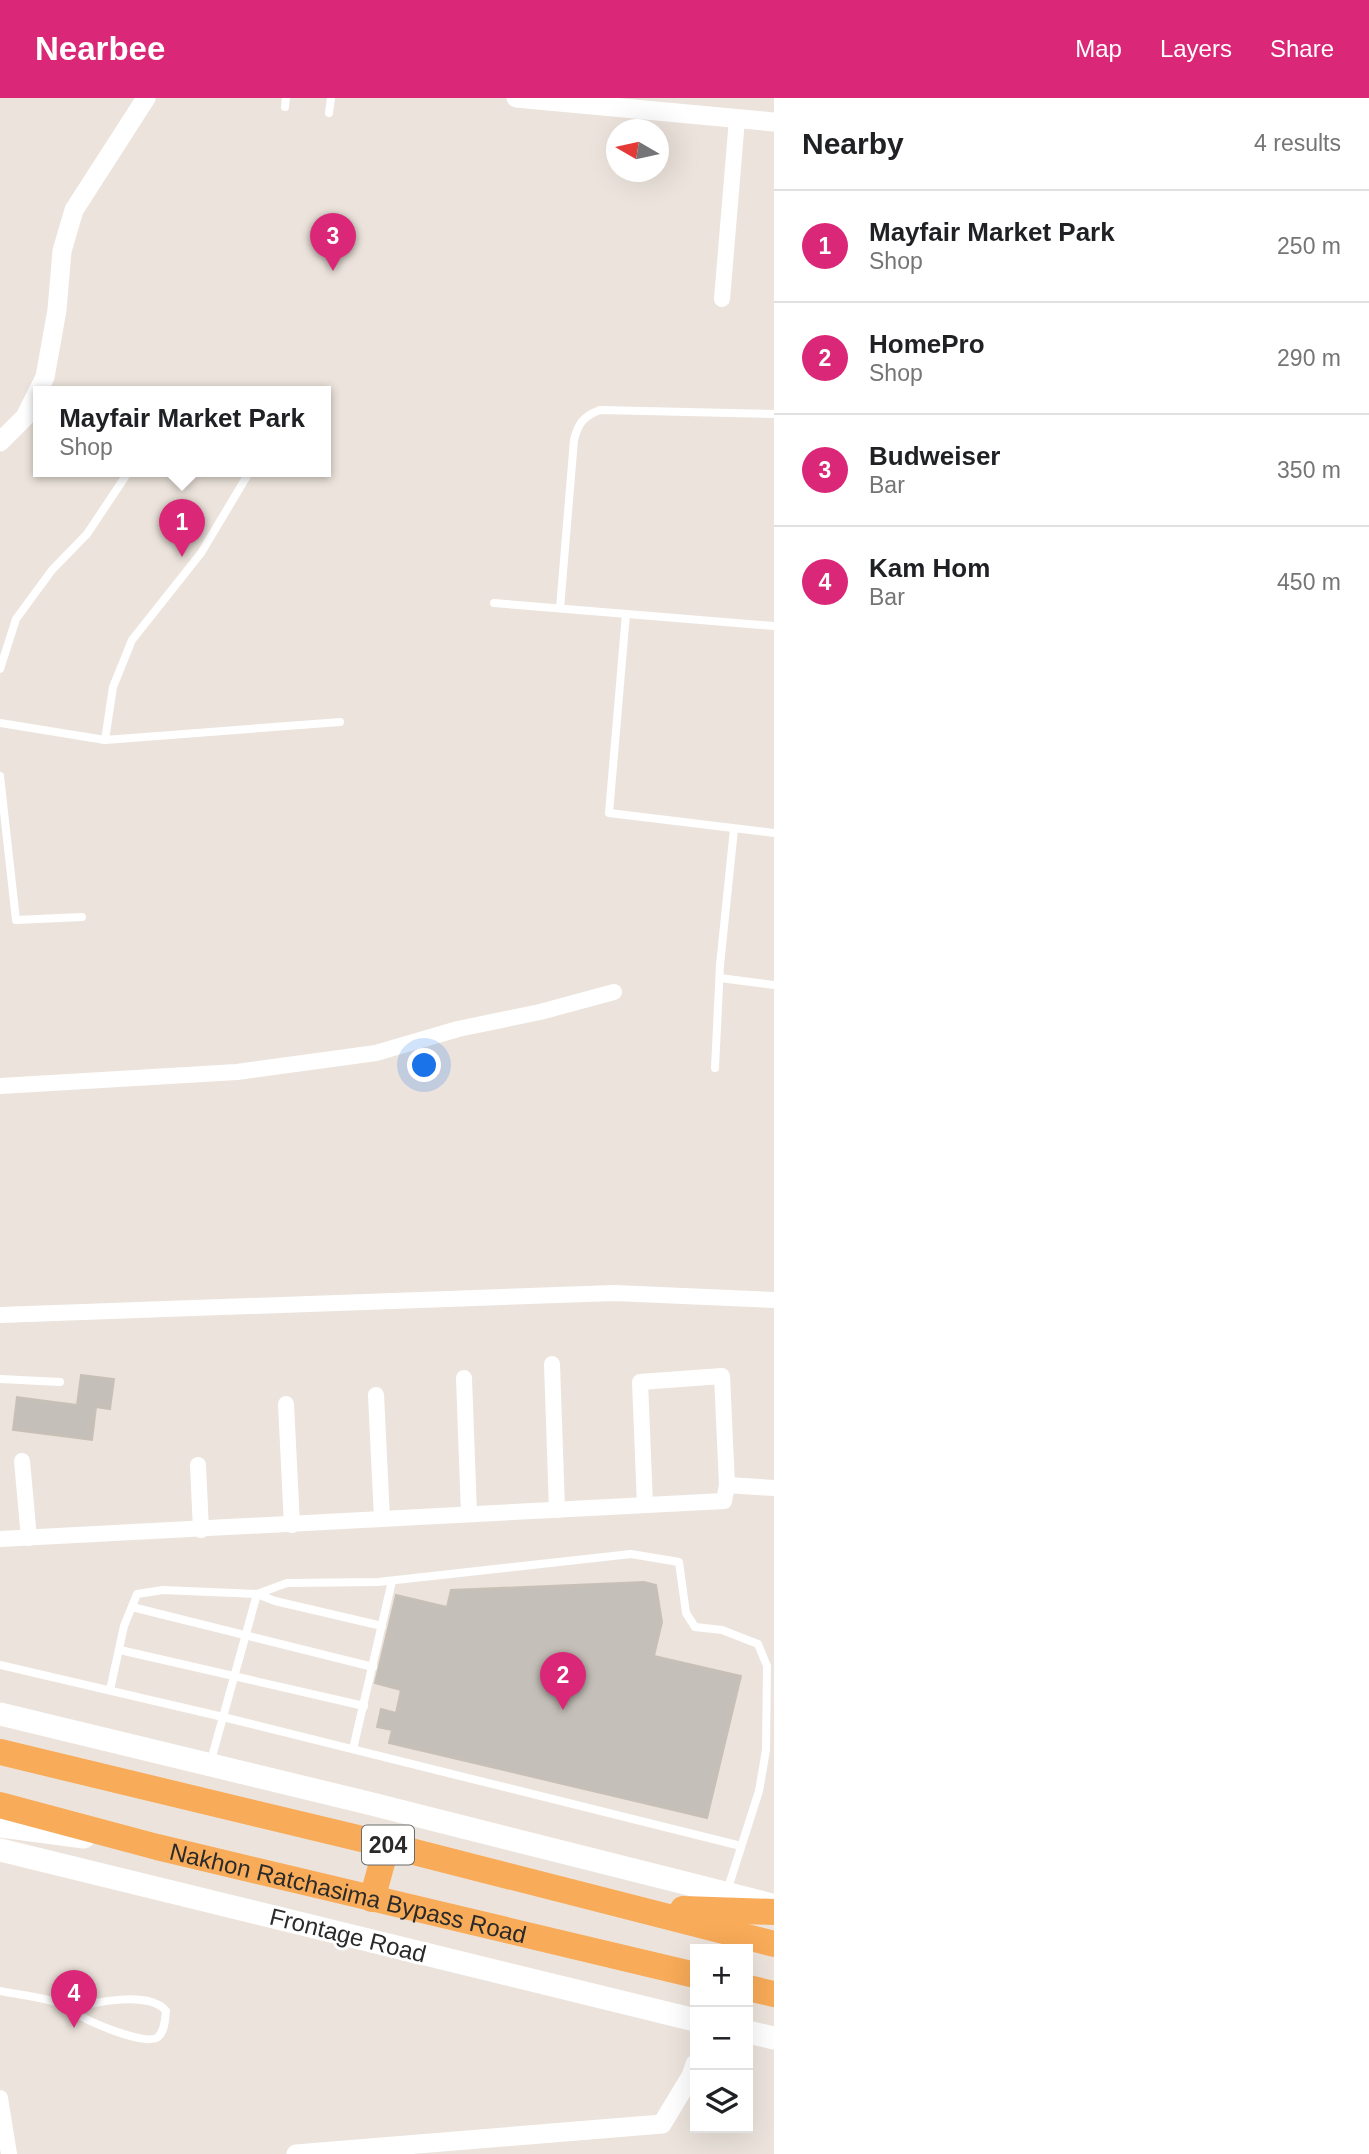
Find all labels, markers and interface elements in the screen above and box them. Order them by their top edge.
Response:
text: Nearbee [35,30,165,67]
text: Map [1075,35,1122,62]
text: Layers [1160,35,1232,62]
text: Share [1270,35,1334,62]
north arrow [606,119,669,182]
text: Nearby [802,127,904,160]
text: 4 results [1254,130,1341,156]
pin: 3 [310,213,356,271]
text: Mayfair Market Park [869,217,1115,247]
text: 1 [819,233,831,259]
text: 250 m [1277,233,1341,259]
text: Shop [869,248,923,274]
text: HomePro [869,329,985,359]
text: 2 [819,345,831,371]
text: 290 m [1277,345,1341,371]
text: Shop [869,360,923,386]
popup [33,386,331,477]
text: Mayfair Market Park [59,403,305,433]
text: Shop [59,434,113,460]
text: Budweiser [869,441,1001,471]
text: 3 [819,457,831,483]
text: 350 m [1277,457,1341,483]
text: Bar [869,472,905,498]
pin: 1 [159,499,205,557]
text: Kam Hom [869,553,990,583]
text: 4 [819,569,831,595]
text: 450 m [1277,569,1341,595]
text: Bar [869,584,905,610]
your location [407,1048,441,1082]
pin: 2 [540,1652,586,1710]
road number: 204 [362,1826,414,1864]
street label: Nakhon Ratchasima Bypass Road [167,1837,529,1948]
street label: Frontage Road [267,1903,429,1967]
map controls [690,1944,753,2133]
button: + [690,1944,753,2007]
pin: 4 [51,1970,97,2028]
button: − [690,2007,753,2070]
button: layers [690,2070,753,2133]

